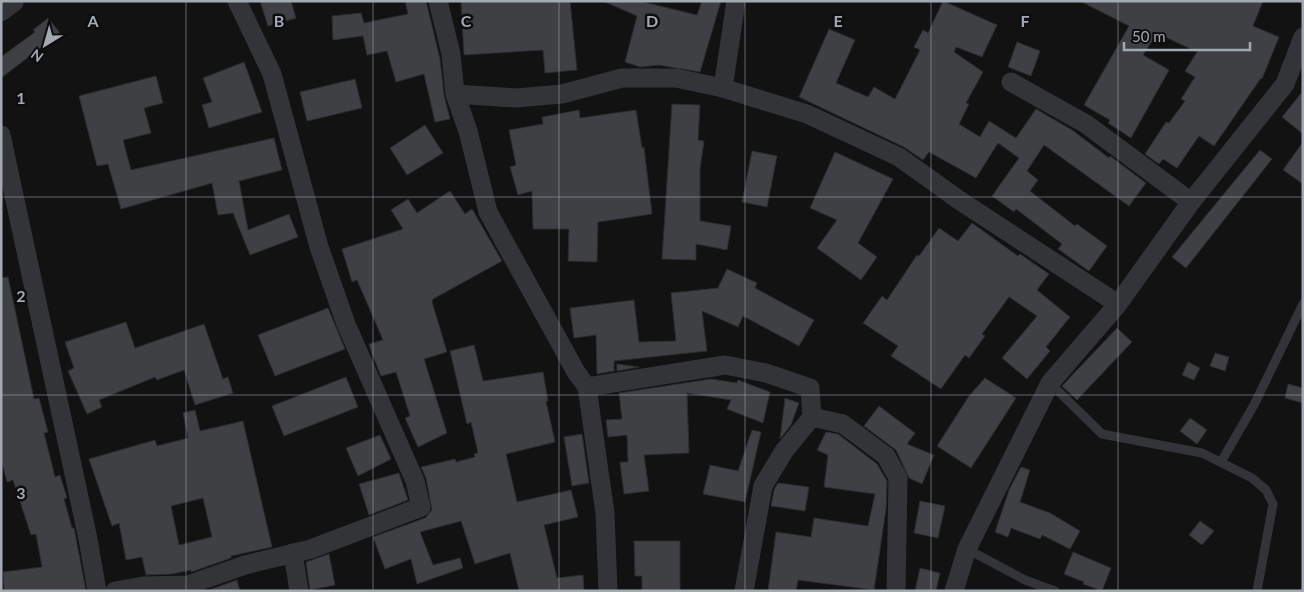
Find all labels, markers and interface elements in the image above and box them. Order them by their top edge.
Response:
text: A [86,11,99,30]
text: B [274,11,284,30]
text: C [461,11,472,30]
text: D [646,11,658,30]
text: E [833,11,843,30]
text: F [1020,11,1030,30]
north arrow [20,20,70,70]
scale bar [1124,20,1250,52]
text: 50 m [1132,27,1166,45]
text: N [27,46,46,66]
text: 1 [16,88,26,107]
text: 2 [16,286,26,305]
text: 3 [16,483,26,502]

